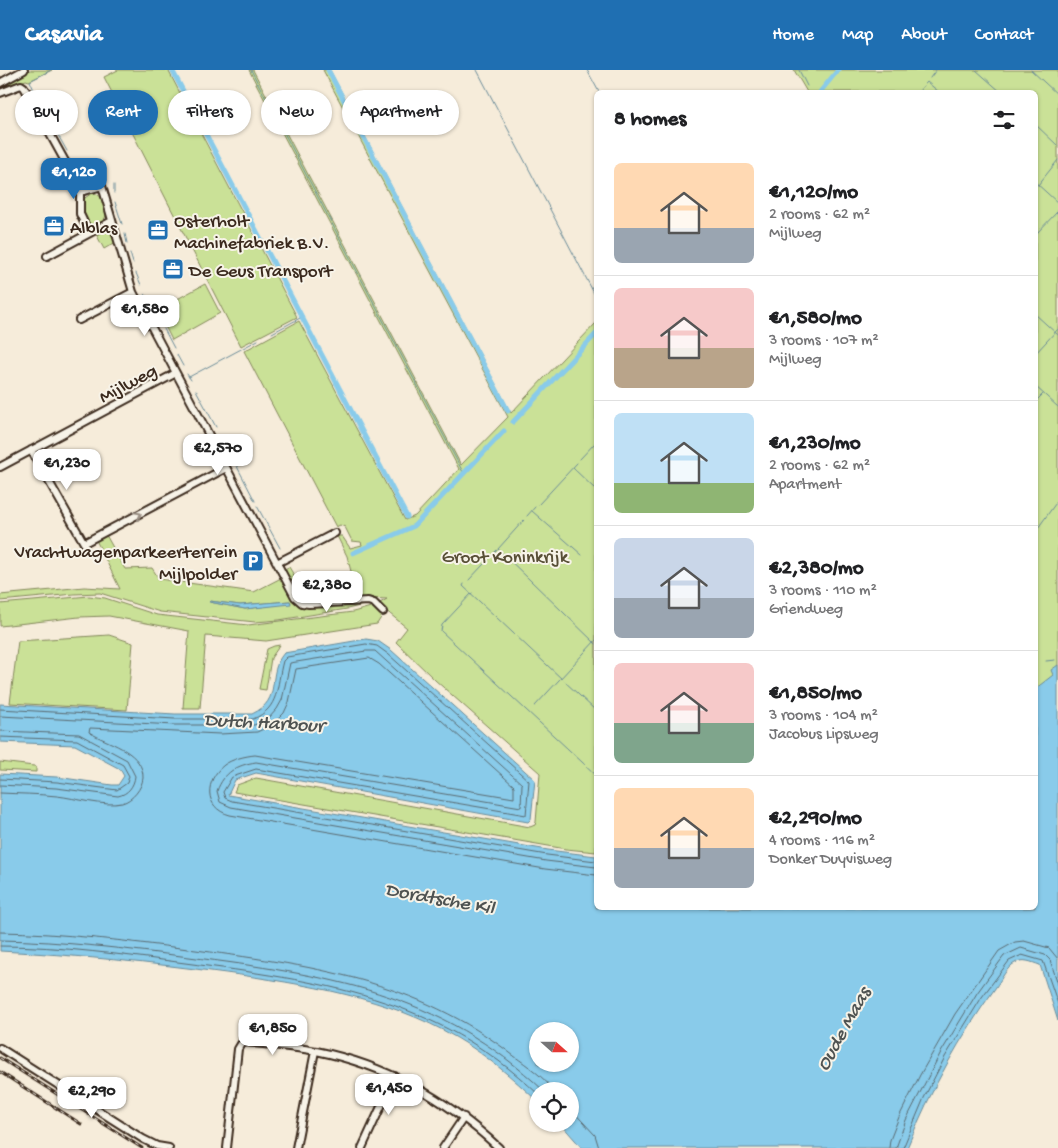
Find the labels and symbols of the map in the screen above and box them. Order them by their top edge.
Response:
pin: €1,120 [33,158,115,200]
place label: Osterholt Machinefabriek B.V. [174,211,330,256]
office icon: Alblas [42,214,66,238]
place label: Alblas [70,218,118,241]
office icon: Osterholt Machinefabriek B.V. [146,218,170,242]
office icon: De Geus Transport [161,257,185,281]
place label: De Geus Transport [187,261,334,284]
pin: €1,580 [104,294,186,337]
street label: Mijlweg [96,360,162,410]
pin: €2,570 [177,434,259,476]
pin: €1,230 [26,448,108,491]
one-way arrow [133,511,142,521]
place label: Vrachtwagenparkeerterrein Mijlpolder [13,542,239,587]
park label: Groot Koninkrijk [442,547,570,570]
parking icon: Vrachtwagenparkeerterrein Mijlpolder [241,549,265,573]
pin: €2,380 [286,570,368,613]
water label: Dutch Harbour [203,710,328,739]
water label: Dordtsche Kil [383,880,497,922]
water label: Oude Maas [813,983,878,1075]
pin: €1,850 [232,1014,314,1056]
north arrow [529,1022,579,1072]
pin: €1,450 [348,1074,430,1116]
pin: €2,290 [51,1076,133,1119]

